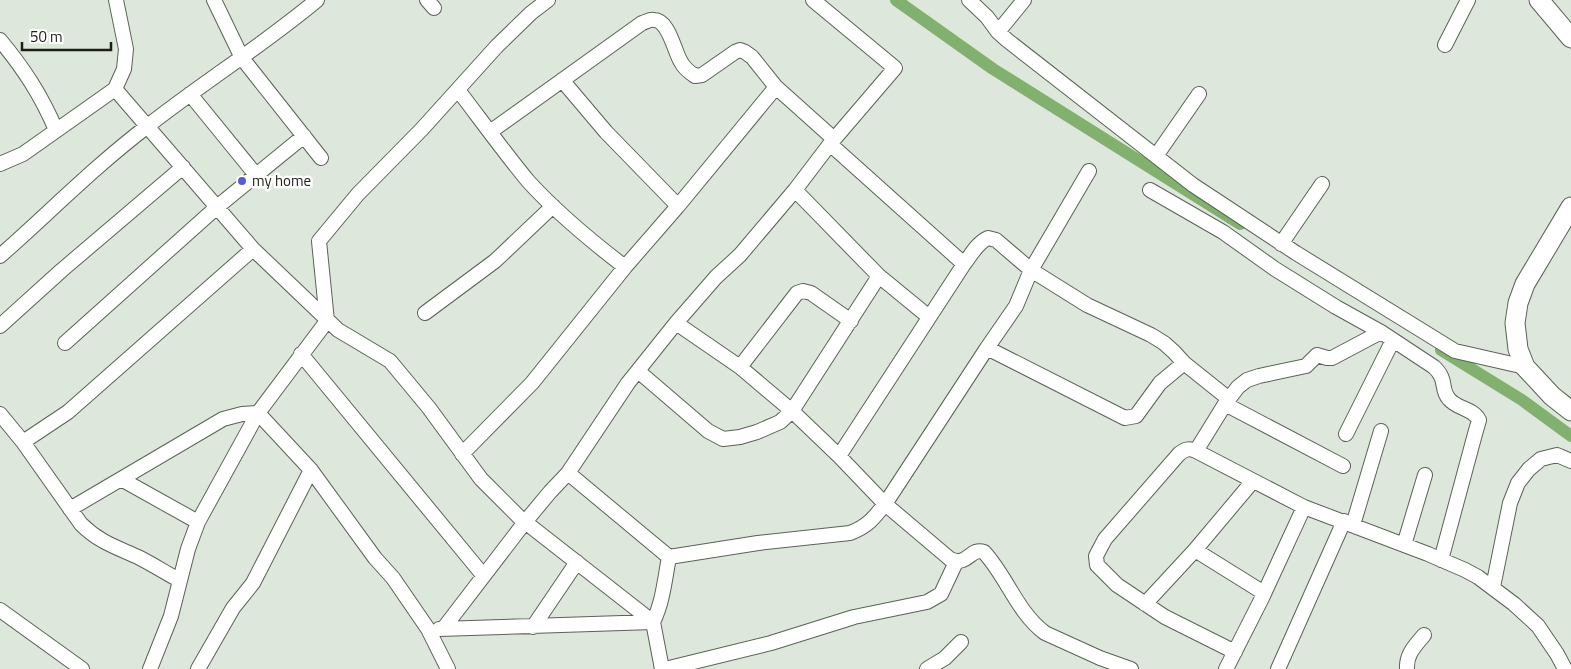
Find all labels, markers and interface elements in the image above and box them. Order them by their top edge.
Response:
scale bar [22,20,111,52]
text: 50 m [30,25,63,48]
place label: my home [252,169,311,192]
marker: my home [236,175,248,187]

